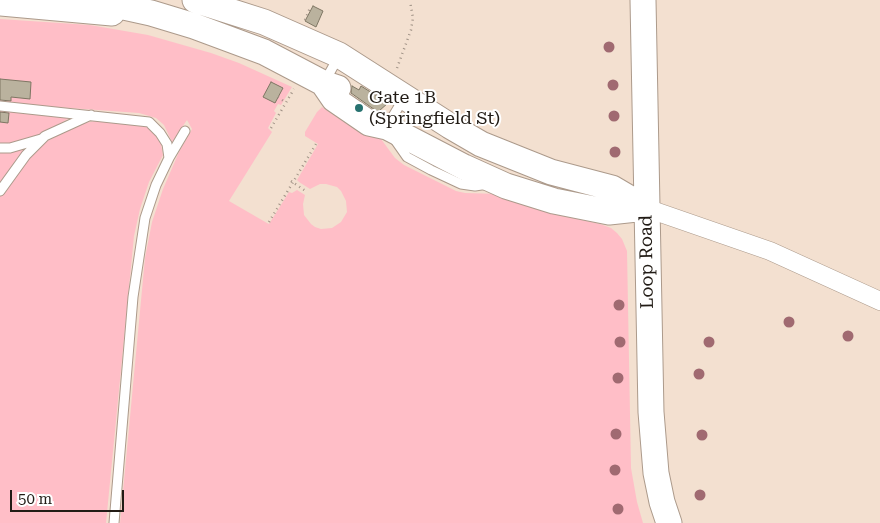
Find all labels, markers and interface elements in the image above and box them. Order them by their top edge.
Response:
place label: Gate 1B (Springfield St) [369,87,500,130]
marker: Gate 1B (Springfield St) [353,102,365,114]
street label: Loop Road [635,215,659,309]
scale bar [12,480,126,512]
text: 50 m [18,490,52,508]

